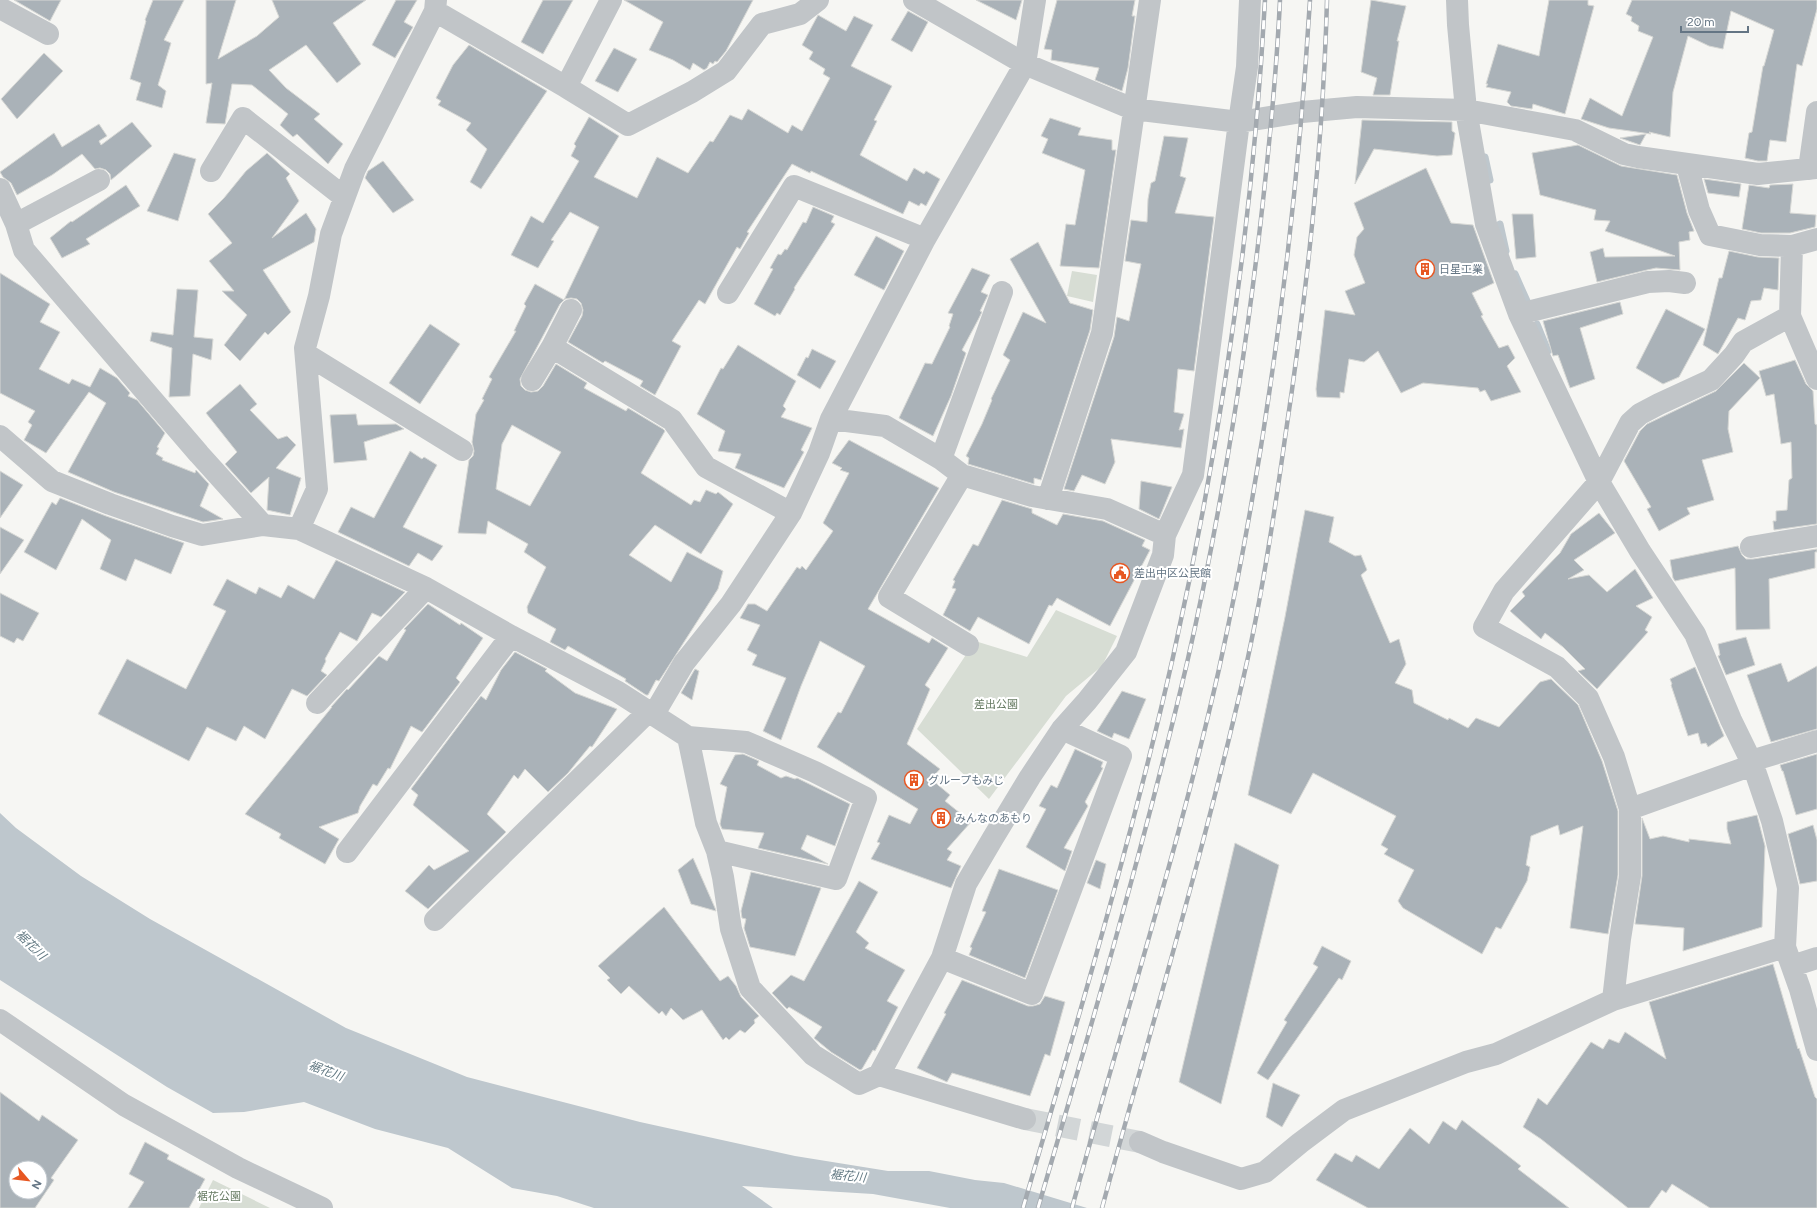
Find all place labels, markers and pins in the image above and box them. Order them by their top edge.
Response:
building icon: 日星工業 [1414,258,1436,280]
place label: 日星工業 [1439,263,1483,276]
public building icon: 差出中区公民館 [1109,562,1131,584]
place label: 差出中区公民館 [1134,567,1211,580]
building icon: グループもみじ [903,769,925,791]
place label: グループもみじ [928,774,1004,787]
building icon: みんなのあもり [930,807,952,829]
place label: みんなのあもり [955,812,1032,825]

